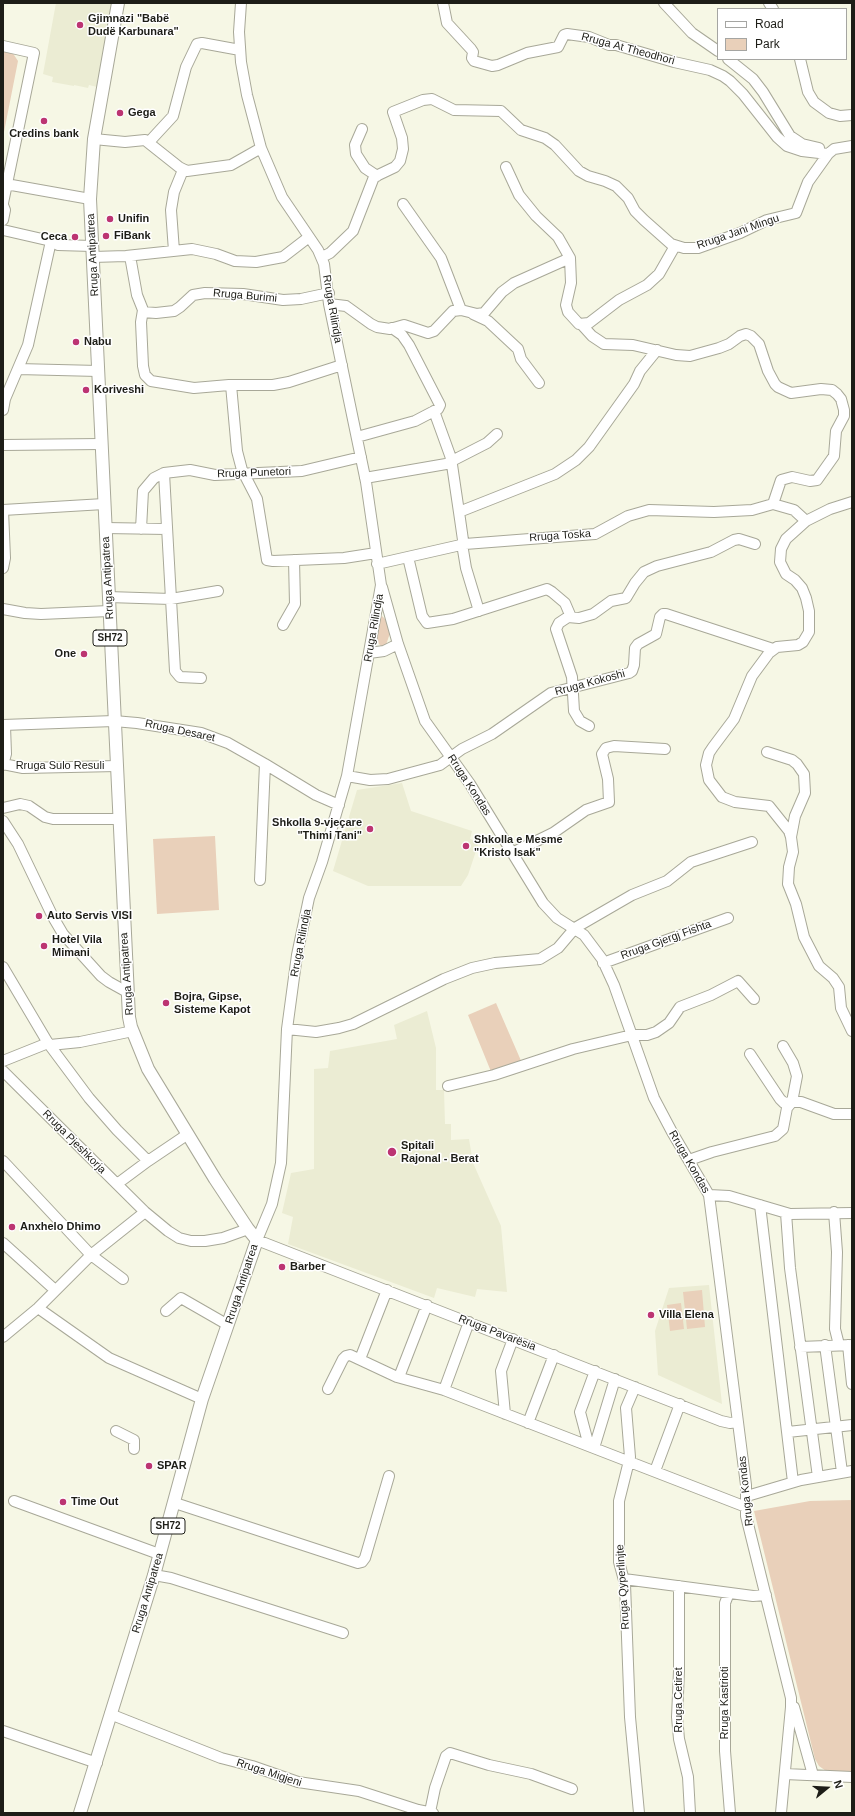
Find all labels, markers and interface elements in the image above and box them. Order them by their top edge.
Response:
legend [717,8,847,60]
place label: Gjimnazi "Babë Dudë Karbunara" [88,12,179,38]
text: Road [755,17,784,31]
marker: Gjimnazi "Babë Dudë Karbunara" [75,20,85,30]
street label: Rruga At Theodhori [580,30,676,68]
text: Park [755,37,780,51]
place label: Gega [128,106,156,120]
marker: Gega [115,108,125,118]
marker: Credins bank [39,116,49,126]
place label: Credins bank [9,127,79,141]
place label: Unifin [118,212,149,226]
street label: Rruga Jani Mingu [695,212,781,252]
street label: Rruga Antipatrea [84,213,102,297]
marker: Unifin [105,214,115,224]
place label: FiBank [114,229,151,243]
place label: Ceca [41,230,67,244]
marker: FiBank [101,231,111,241]
marker: Ceca [70,232,80,242]
street label: Rruga Rilindja [320,274,344,344]
street label: Rruga Burimi [212,287,278,305]
place label: Nabu [84,335,112,349]
marker: Nabu [71,337,81,347]
place label: Koriveshi [94,383,144,397]
marker: Koriveshi [81,385,91,395]
street label: Rruga Punetori [217,465,291,481]
street label: Rruga Toska [529,527,591,545]
street label: Rruga Antipatrea [99,536,117,620]
street label: Rruga Rilindja [362,593,386,663]
road number: SH72 [93,630,127,646]
place label: One [55,647,76,661]
marker: One [79,649,89,659]
street label: Rruga Kokoshi [553,667,627,699]
street label: Rruga Desaret [144,717,216,745]
street label: Rruga Kondas [444,752,494,818]
street label: Rruga Sulo Resuli [16,759,104,773]
place label: Shkolla 9-vjeçare "Thimi Tani" [272,816,362,842]
marker: Shkolla 9-vjeçare "Thimi Tani" [365,824,375,834]
place label: Shkolla e Mesme "Kristo Isak" [474,833,563,859]
marker: Shkolla e Mesme "Kristo Isak" [461,841,471,851]
street label: Rruga Rilindja [288,908,314,978]
place label: Auto Servis VISI [47,909,132,923]
marker: Auto Servis VISI [34,911,44,921]
street label: Rruga Gjergj Fishta [619,917,713,963]
street label: Rruga Antipatrea [118,932,136,1016]
place label: Hotel Vila Mimani [52,933,102,959]
marker: Hotel Vila Mimani [39,941,49,951]
place label: Bojra, Gipse, Sisteme Kapot [174,990,250,1016]
marker: Bojra, Gipse, Sisteme Kapot [161,998,171,1008]
street label: Rruga Pjeshkorja [40,1108,108,1176]
street label: Rruga Kondas [666,1128,712,1196]
place label: Spitali Rajonal - Berat [401,1139,479,1165]
marker: Spitali Rajonal - Berat [386,1146,398,1158]
place label: Anxhelo Dhimo [20,1220,101,1234]
marker: Anxhelo Dhimo [7,1222,17,1232]
street label: Rruga Antipatrea [223,1242,261,1326]
place label: Barber [290,1260,325,1274]
marker: Barber [277,1262,287,1272]
place label: Villa Elena [659,1308,714,1322]
marker: Villa Elena [646,1310,656,1320]
street label: Rruga Pavarësia [456,1312,538,1354]
street label: Rruga Kondas [736,1455,756,1527]
place label: SPAR [157,1459,187,1473]
marker: SPAR [144,1461,154,1471]
place label: Time Out [71,1495,118,1509]
marker: Time Out [58,1497,68,1507]
road number: SH72 [151,1518,185,1534]
street label: Rruga Qyperlinjte [613,1544,633,1630]
street label: Rruga Antipatrea [130,1551,166,1635]
street label: Rruga Cetiret [672,1667,686,1733]
street label: Rruga Kastrioti [718,1667,732,1739]
street label: Rruga Migjeni [235,1756,303,1790]
north arrow [807,1768,847,1808]
text: N [831,1779,845,1790]

